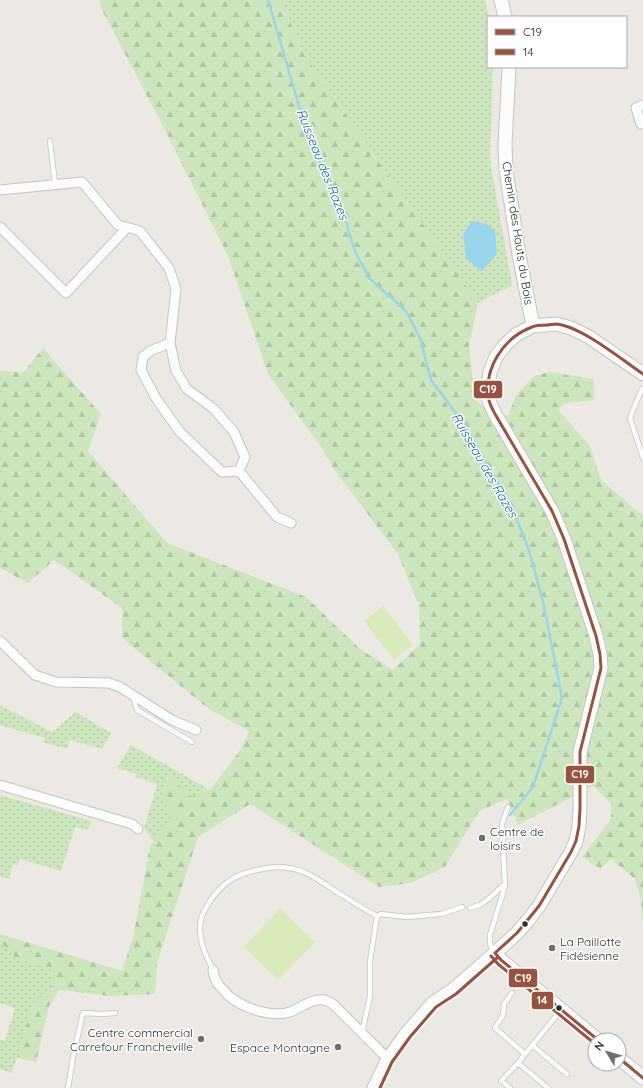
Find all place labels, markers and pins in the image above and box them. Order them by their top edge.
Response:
place label: Centre de loisirs [490,824,544,853]
marker: Centre de loisirs [477,833,487,843]
unlabelled marker [520,919,530,929]
place label: La Paillotte Fidésienne [560,934,622,963]
marker: La Paillotte Fidésienne [547,943,557,953]
unlabelled marker [554,1003,564,1013]
place label: Centre commercial Carrefour Francheville [70,1025,193,1054]
marker: Centre commercial Carrefour Francheville [196,1034,206,1044]
place label: Espace Montagne [230,1040,330,1055]
marker: Espace Montagne [333,1042,343,1052]

